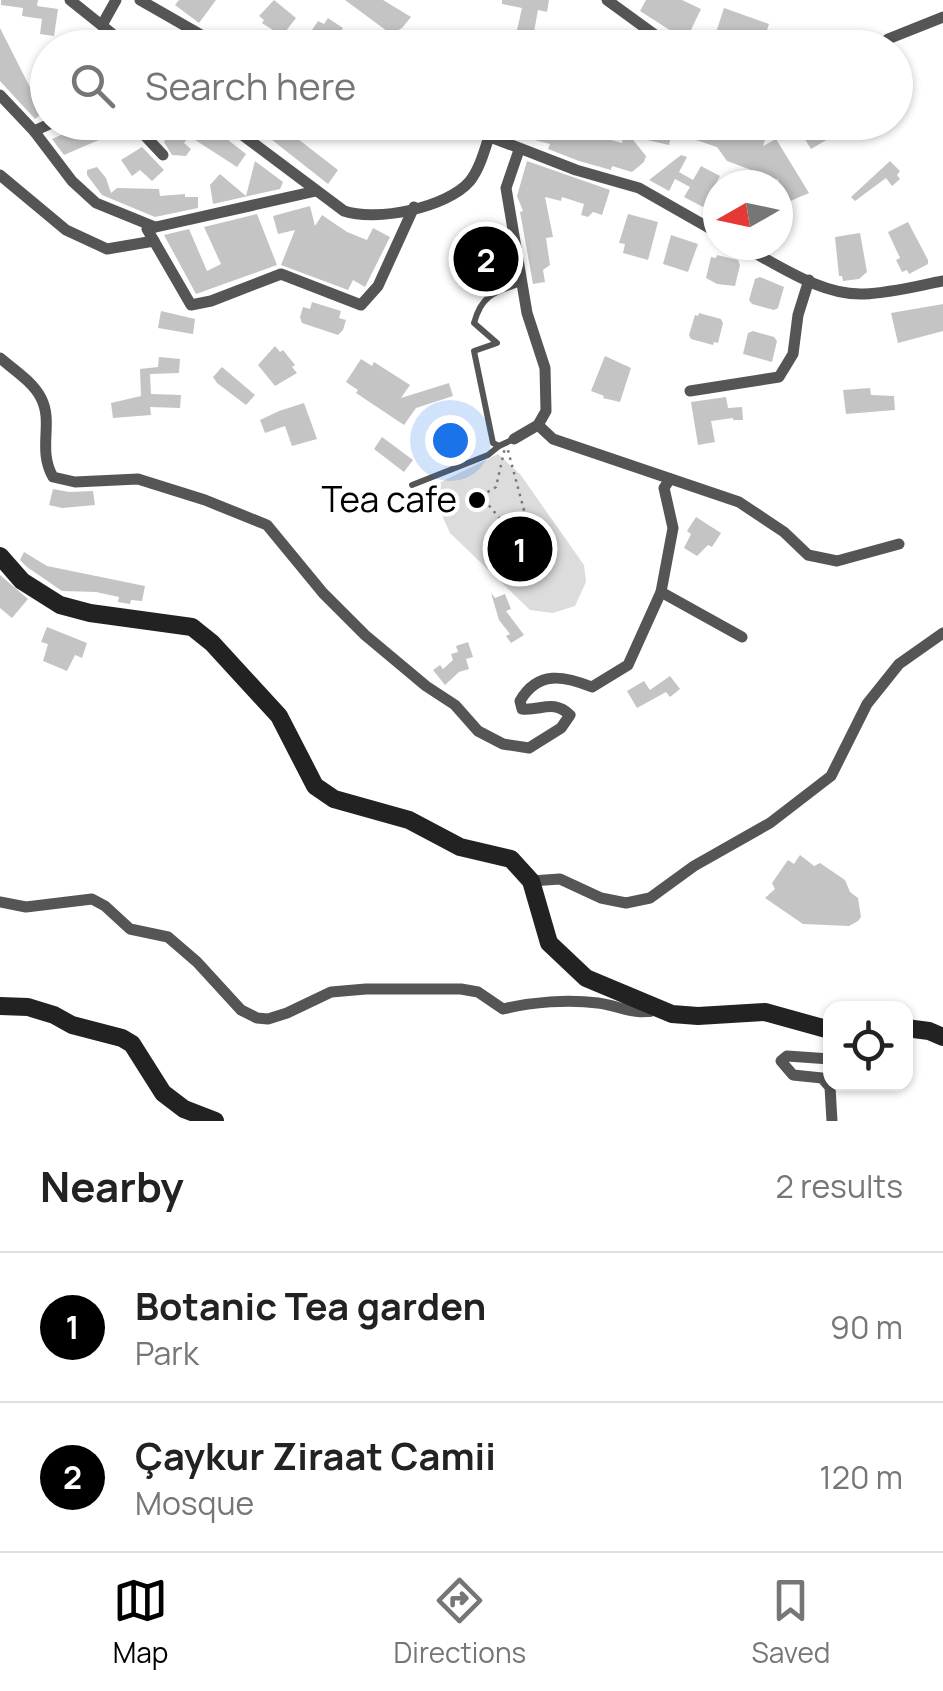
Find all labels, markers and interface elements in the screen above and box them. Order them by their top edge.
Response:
search box [30,30,913,140]
icon: search [65,58,120,113]
text: Search here [145,59,356,111]
north arrow [703,170,793,260]
pin: 2 [454,222,518,296]
your location [425,415,476,466]
place label: Tea cafe [322,475,457,523]
marker: Tea cafe [466,489,488,511]
pin: 1 [488,512,552,586]
map controls [823,1001,913,1091]
button: locate [823,1001,913,1091]
text: Nearby [40,1157,184,1215]
text: 2 results [776,1164,903,1208]
text: Botanic Tea garden [135,1279,486,1331]
text: 1 [65,1305,80,1349]
text: 90 m [830,1305,903,1349]
text: Park [135,1331,199,1375]
text: Çaykur Ziraat Camii [135,1429,496,1481]
text: 2 [63,1455,82,1499]
text: 120 m [819,1455,903,1499]
text: Mosque [135,1481,254,1525]
tab: Map [113,1573,168,1671]
tab: Directions [394,1573,526,1671]
tab: Saved [751,1573,830,1671]

